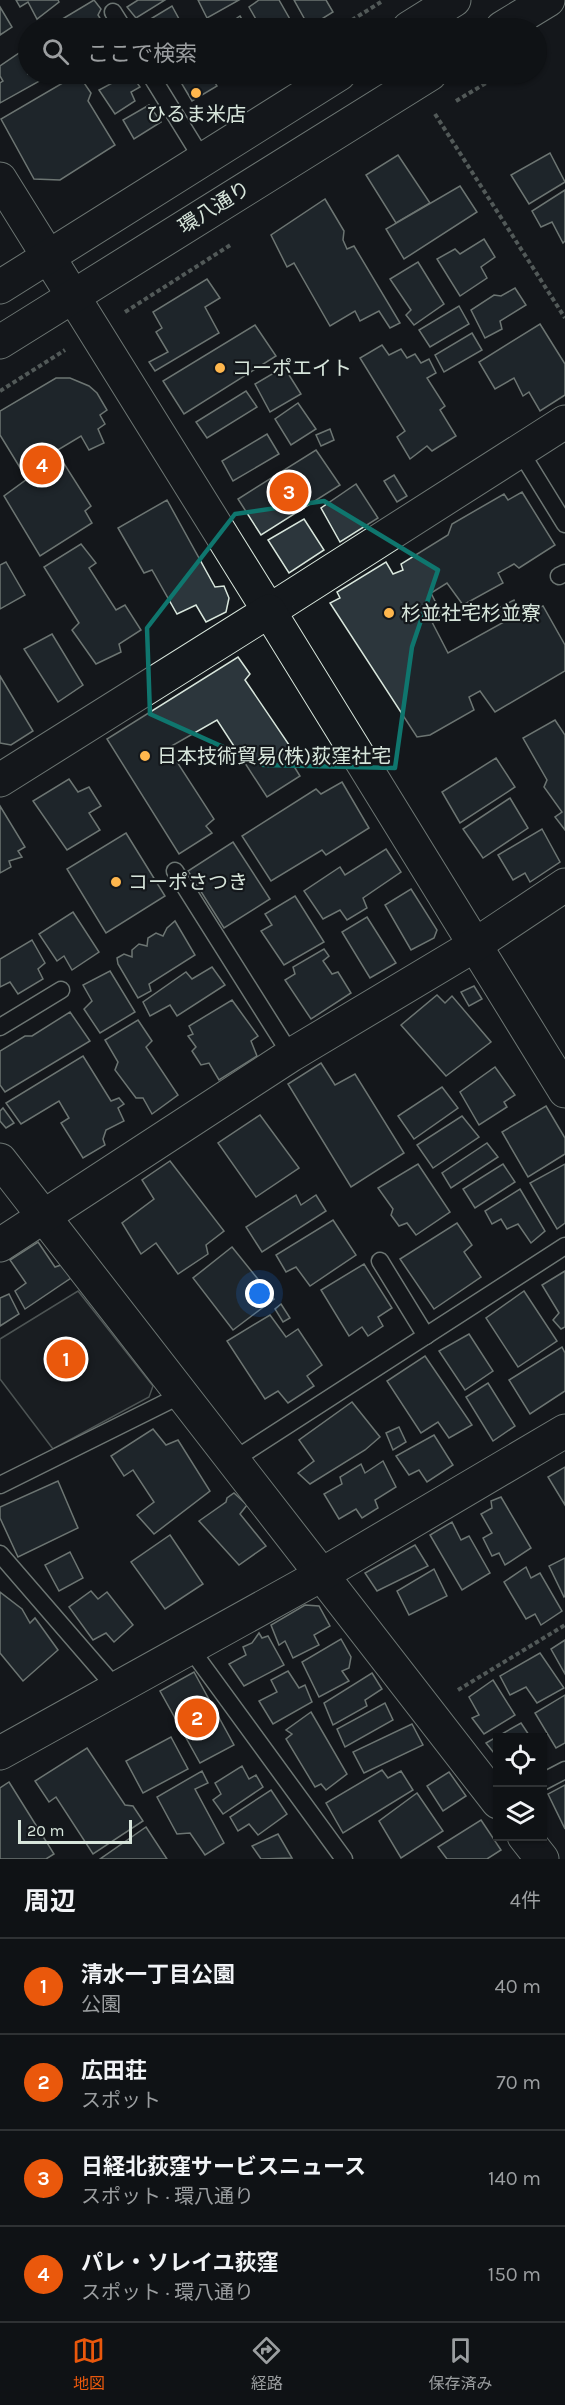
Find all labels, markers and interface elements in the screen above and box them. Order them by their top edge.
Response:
search box [18,18,547,84]
icon: search [39,35,72,68]
text: ここで検索 [87,41,197,67]
marker: ひるま米店 [189,86,203,100]
place label: ひるま米店 [146,103,246,126]
street label: 環八通り [174,176,254,238]
place label: コーポエイト [232,357,352,380]
marker: コーポエイト [213,361,227,375]
pin: 4 [22,442,62,488]
pin: 3 [270,470,308,514]
place label: 杉並社宅杉並寮 [401,602,541,625]
marker: 杉並社宅杉並寮 [382,606,396,620]
place label: 日本技術貿易(株)荻窪社宅 [157,745,391,768]
marker: 日本技術貿易(株)荻窪社宅 [138,749,152,763]
place label: コーポさつき [128,871,248,894]
marker: コーポさつき [109,875,123,889]
your location [245,1279,274,1308]
pin: 1 [46,1336,86,1382]
pin: 2 [178,1696,216,1740]
map controls [493,1733,547,1841]
button: locate [493,1733,547,1787]
button: layers [493,1787,547,1841]
scale bar [18,1817,132,1844]
text: 20 m [27,1821,65,1840]
text: 周辺 [24,1886,76,1917]
text: 4件 [510,1889,541,1912]
text: 清水一丁目公園 [81,1962,235,1988]
text: 1 [40,1975,47,1998]
text: 40 m [495,1975,541,1998]
text: 公園 [81,1993,121,2016]
text: 広田荘 [81,2058,147,2084]
text: 2 [37,2071,50,2094]
text: 70 m [496,2071,541,2094]
text: スポット [81,2089,161,2112]
text: 日経北荻窪サービスニュース [81,2154,366,2180]
text: 3 [37,2167,50,2190]
text: 140 m [488,2167,541,2190]
text: スポット · 環八通り [81,2185,254,2208]
text: パレ・ソレイユ荻窪 [81,2250,279,2276]
text: 4 [38,2263,49,2286]
text: 150 m [488,2263,541,2286]
text: スポット · 環八通り [81,2281,254,2304]
tab: 地図 [72,2334,105,2394]
tab: 経路 [250,2334,283,2394]
tab: 保存済み [428,2334,492,2394]

